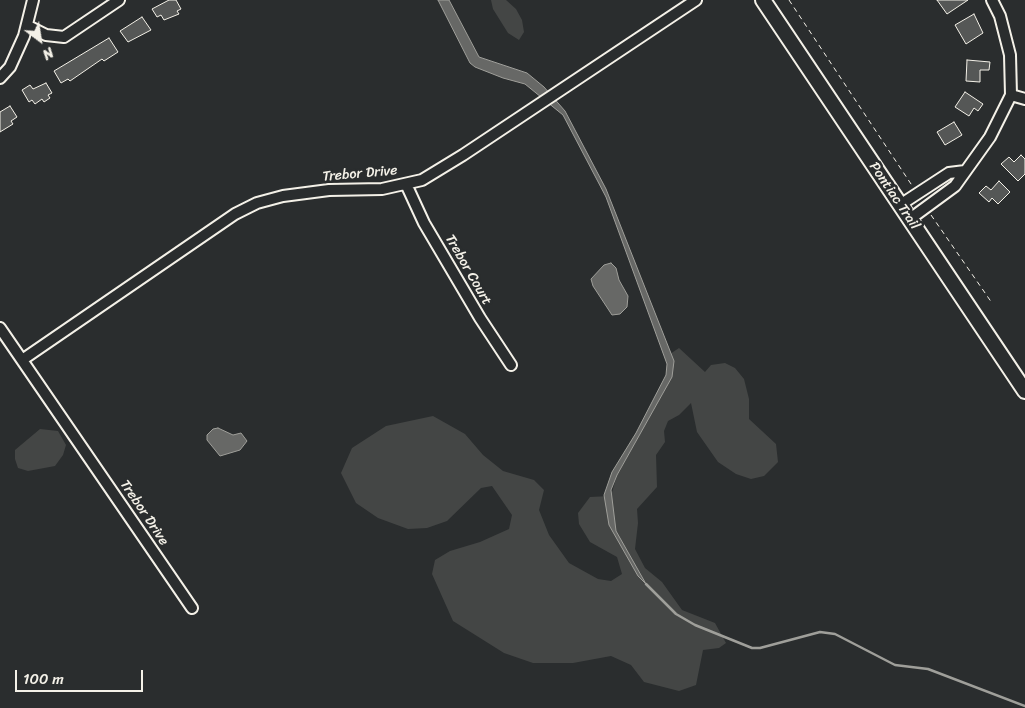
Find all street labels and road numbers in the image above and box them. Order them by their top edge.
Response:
street label: Pontiac Trail [865,159,923,233]
street label: Trebor Drive [322,162,398,186]
street label: Trebor Court [441,232,495,308]
street label: Trebor Drive [116,477,172,549]

